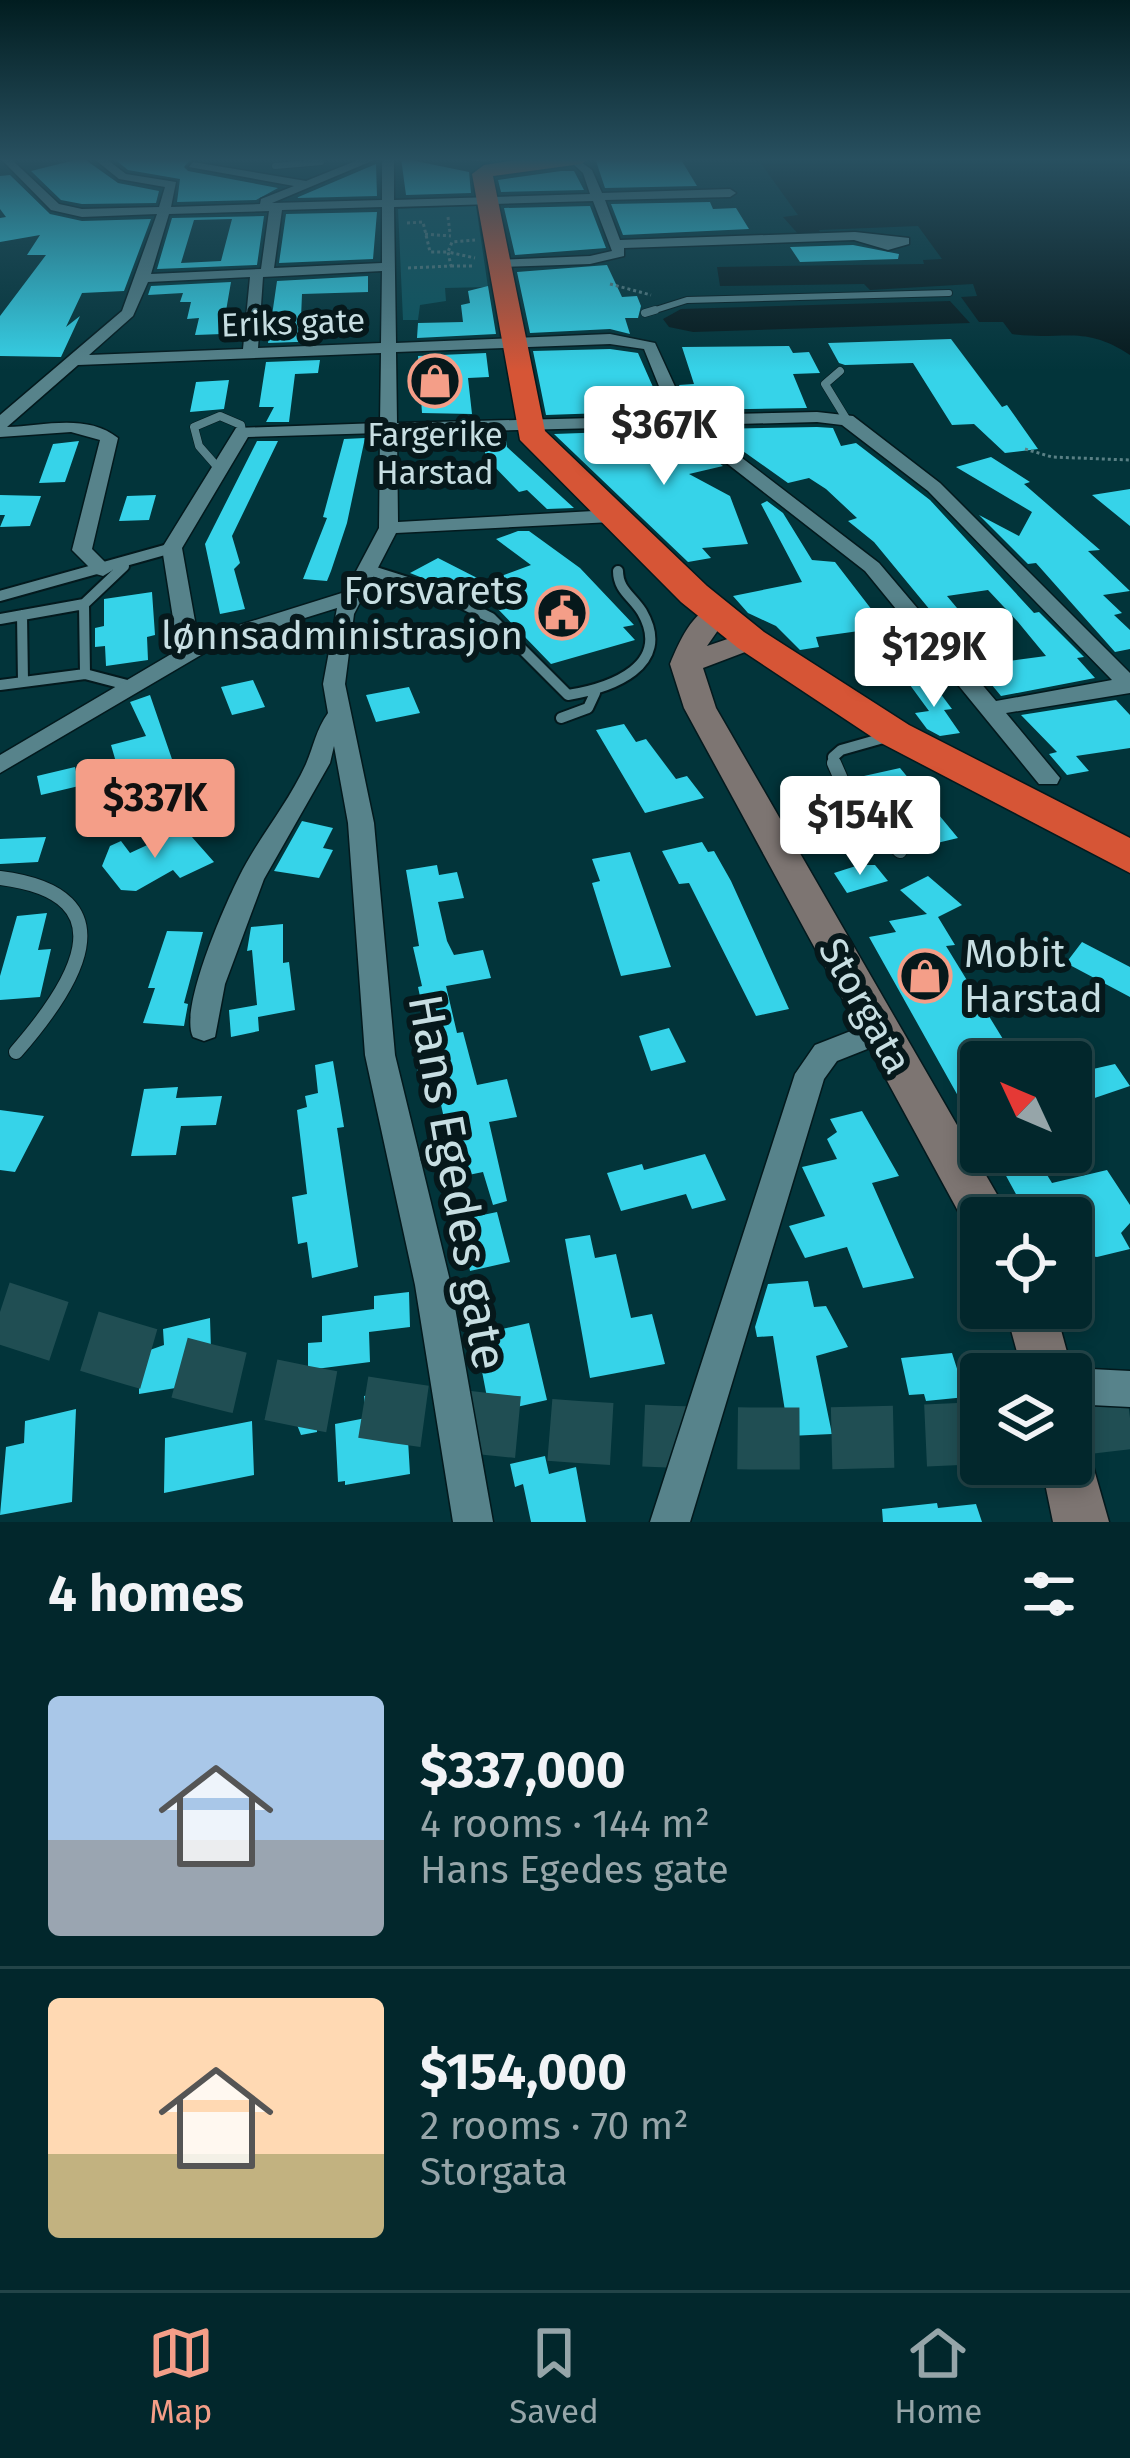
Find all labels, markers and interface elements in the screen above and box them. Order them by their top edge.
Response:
street label: Eriks gate [220,300,366,346]
shop icon: Fargerike Harstad [407,353,463,409]
pin: $367K [580,386,748,488]
text: $367K [611,402,717,448]
place label: Fargerike Harstad [367,415,503,493]
place label: Forsvarets lønnsadministrasjon [161,568,523,659]
public building icon: Forsvarets lønnsadministrasjon [534,585,590,641]
pin: $129K [850,608,1018,710]
text: $129K [882,624,986,670]
pin: $337K [71,759,239,861]
text: $337K [103,775,207,821]
pin: $154K [776,776,944,878]
text: $154K [807,792,913,838]
street label: Storgata [809,930,921,1082]
place label: Mobit Harstad [964,931,1103,1022]
shop icon: Mobit Harstad [897,948,953,1004]
street label: Hans Egedes gate [395,990,519,1374]
north arrow [960,1041,1092,1173]
map controls [960,1041,1092,1485]
button: locate [960,1197,1092,1329]
button: layers [960,1353,1092,1485]
icon: filters [1016,1561,1082,1627]
text: 4 homes [48,1563,244,1625]
text: $337,000 [420,1739,626,1801]
icon: home [144,1744,288,1888]
text: 4 rooms · 144 m² [420,1801,710,1847]
text: Hans Egedes gate [420,1847,729,1893]
text: $154,000 [420,2041,627,2103]
icon: home [144,2046,288,2190]
text: 2 rooms · 70 m² [420,2103,689,2149]
text: Storgata [420,2149,568,2195]
tab: Map [148,2320,214,2432]
tab: Saved [509,2320,599,2432]
tab: Home [894,2320,982,2432]

